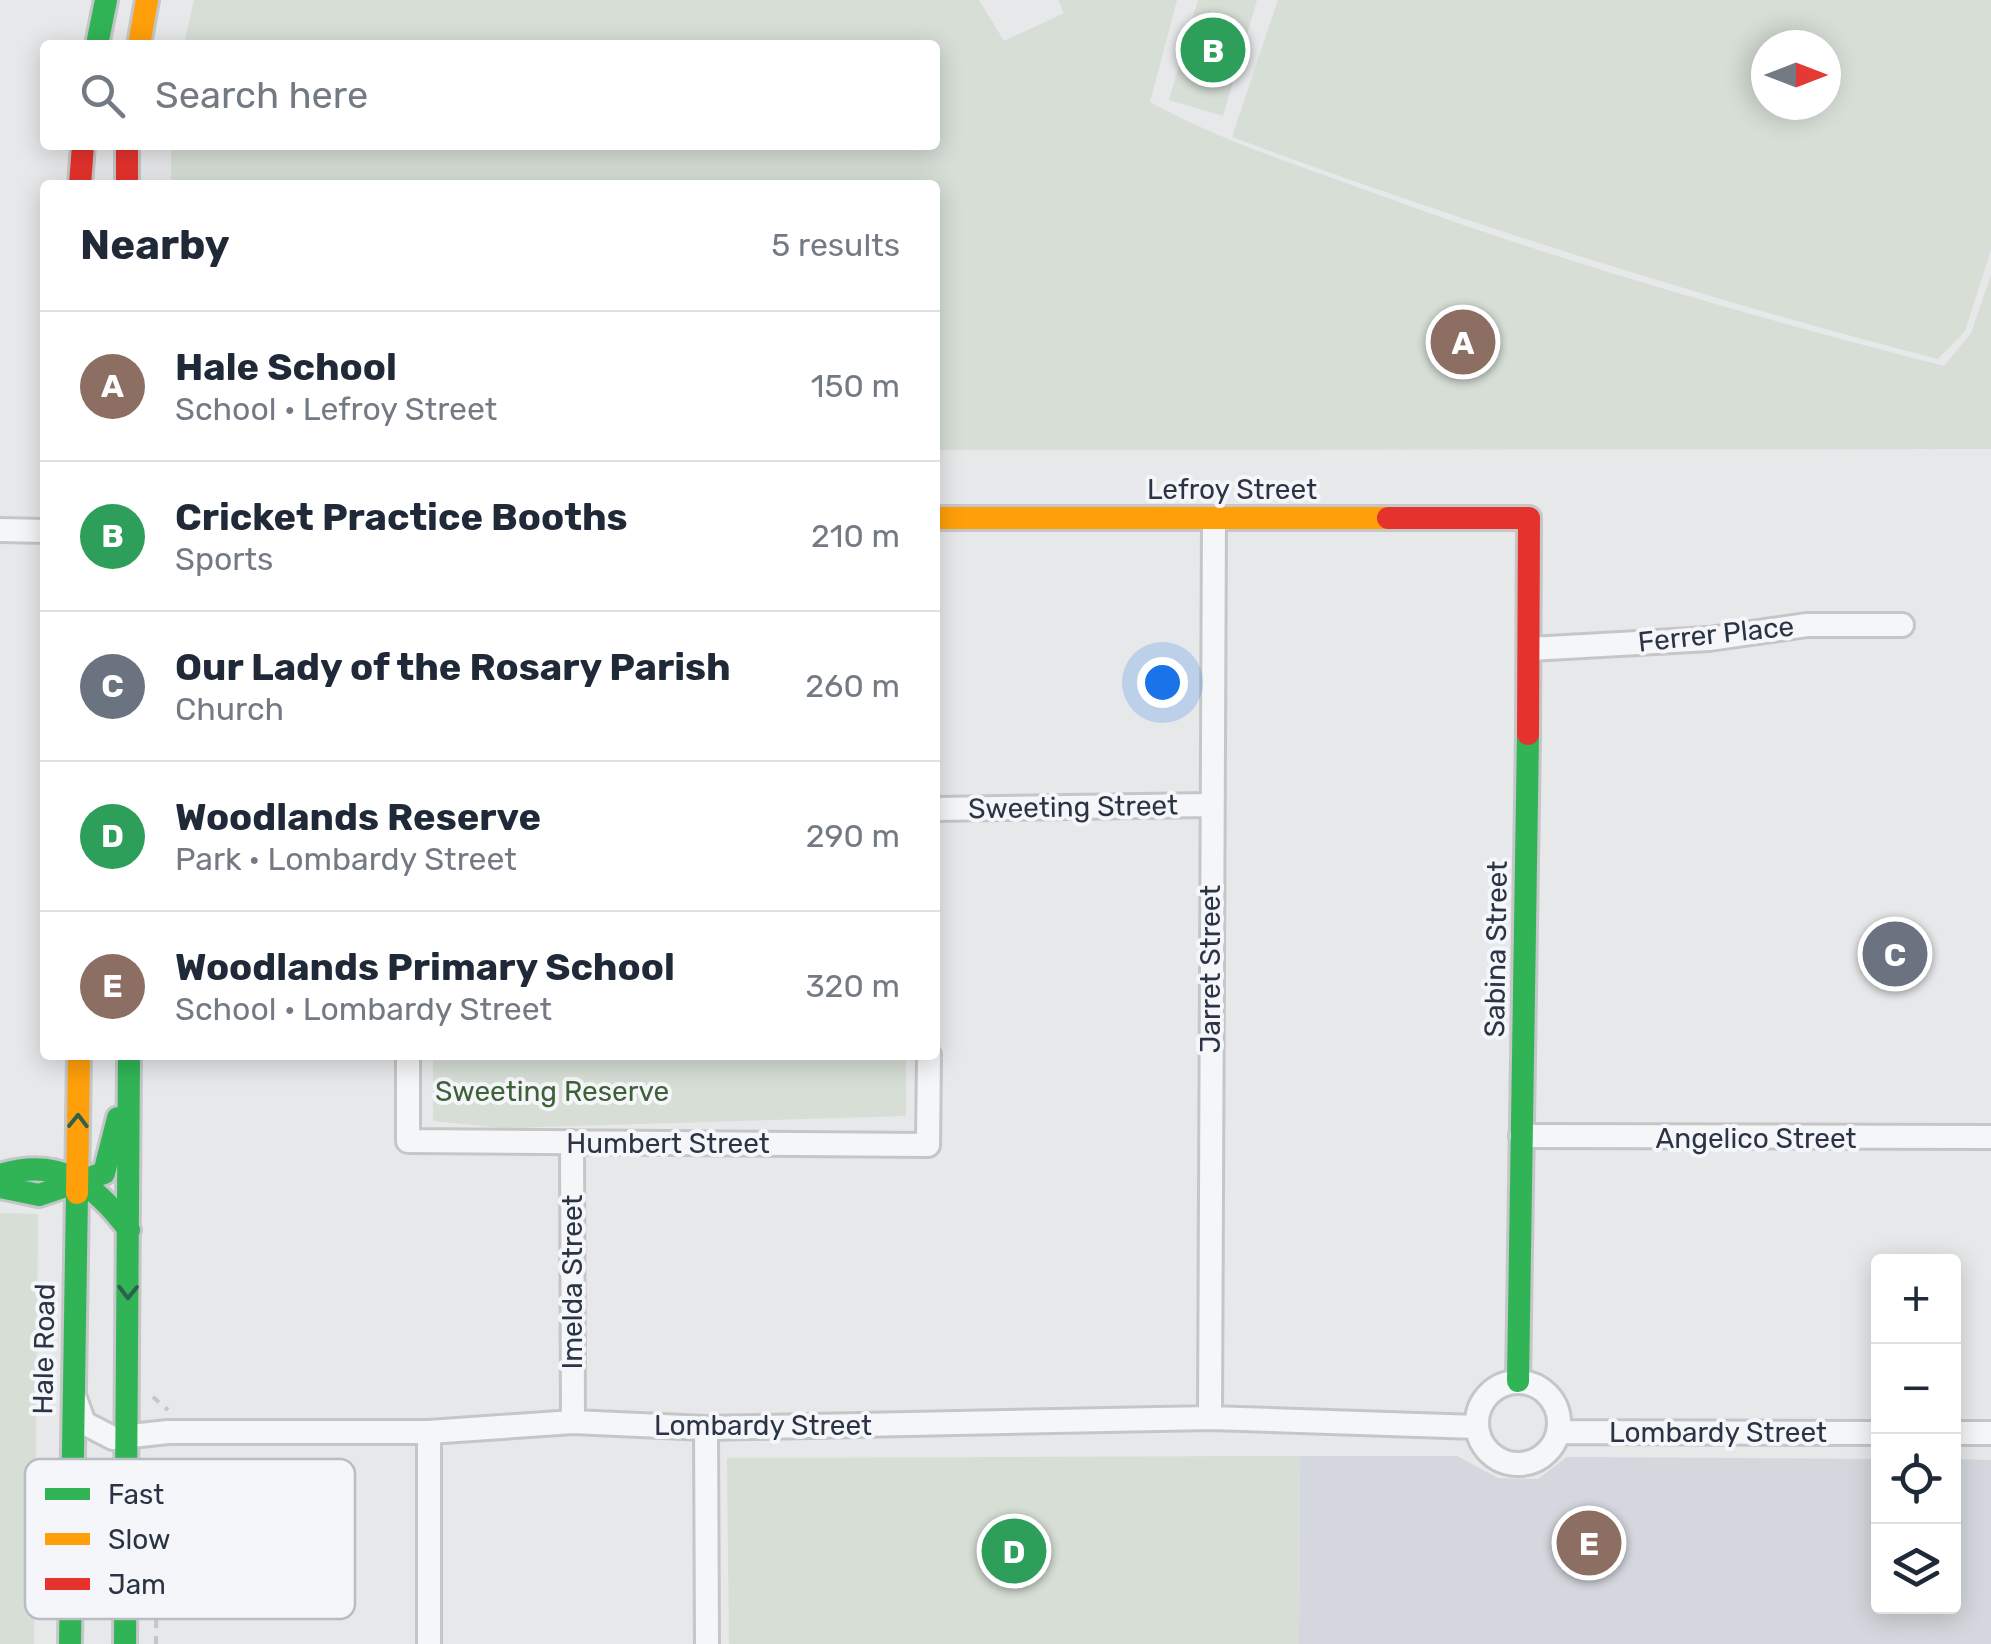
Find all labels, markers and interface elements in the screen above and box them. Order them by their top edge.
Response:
pin: B [1180,12,1246,88]
north arrow [1751,30,1841,120]
search box [40,40,940,150]
icon: search [75,68,130,123]
text: Search here [155,72,368,118]
text: Nearby [80,220,230,270]
text: 5 results [771,226,900,264]
pin: A [1430,304,1496,380]
text: Hale School [175,344,397,390]
text: A [101,367,124,405]
text: 150 m [811,367,900,405]
text: School · Lefroy Street [175,390,497,428]
street label: Lefroy Street [1147,473,1317,506]
text: Cricket Practice Booths [175,494,628,540]
text: B [101,517,124,555]
text: 210 m [811,517,900,555]
text: Sports [175,540,273,578]
street label: Ferrer Place [1636,609,1796,659]
text: Our Lady of the Rosary Parish [175,644,731,690]
your location [1137,657,1188,708]
text: C [101,667,124,705]
text: 260 m [805,667,900,705]
text: Church [175,690,284,728]
street label: Sweeting Street [968,789,1178,825]
text: Woodlands Reserve [175,794,541,840]
text: D [101,817,124,855]
text: 290 m [806,817,900,855]
text: Park · Lombardy Street [175,840,517,878]
street label: Sabina Street [1478,860,1514,1038]
street label: Jarret Street [1194,885,1227,1053]
pin: C [1862,916,1928,992]
text: Woodlands Primary School [175,944,675,990]
text: E [102,967,123,1005]
text: 320 m [805,967,900,1005]
text: School · Lombardy Street [175,990,552,1028]
park label: Sweeting Reserve [435,1075,669,1108]
one-way arrow [67,1113,89,1128]
street label: Angelico Street [1655,1122,1857,1155]
street label: Humbert Street [566,1127,770,1160]
street label: Imelda Street [556,1194,589,1369]
map controls [1871,1254,1961,1614]
button: + [1871,1254,1961,1344]
street label: Hale Road [26,1283,62,1415]
one-way arrow [117,1286,139,1301]
button: − [1871,1344,1961,1434]
street label: Lombardy Street [654,1409,872,1442]
street label: Lombardy Street [1609,1416,1827,1449]
button: locate [1871,1434,1961,1524]
legend [25,1459,355,1619]
text: Fast [108,1478,164,1511]
pin: E [1556,1506,1622,1580]
pin: D [982,1514,1046,1588]
text: Slow [108,1523,170,1556]
button: layers [1871,1524,1961,1614]
text: Jam [108,1568,166,1601]

